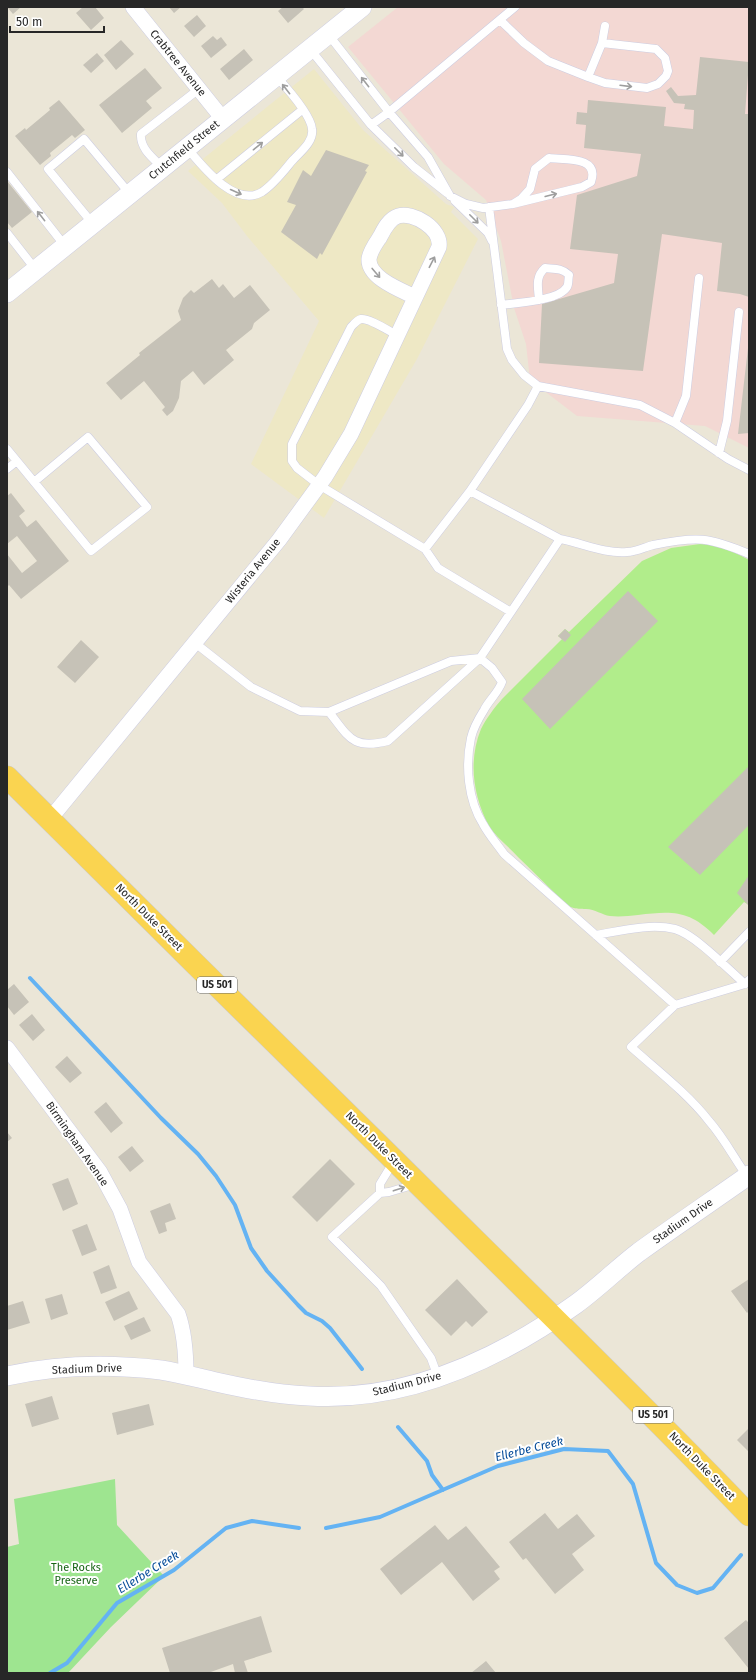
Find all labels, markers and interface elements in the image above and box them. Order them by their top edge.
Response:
scale bar [10,8,104,34]
text: 50 m [16,15,42,29]
street label: Crabtree Avenue [147,27,209,99]
one-way arrow [361,76,369,87]
one-way arrow [619,82,632,90]
one-way arrow [282,83,291,94]
street label: Crutchfield Street [146,118,222,182]
one-way arrow [252,142,263,150]
one-way arrow [394,147,404,157]
one-way arrow [230,189,242,196]
one-way arrow [544,190,557,198]
one-way arrow [37,210,45,221]
one-way arrow [469,215,479,224]
one-way arrow [429,256,437,268]
one-way arrow [371,268,380,278]
street label: Wisteria Avenue [223,536,283,606]
street label: North Duke Street [113,881,185,953]
road number: US 501 [197,977,237,993]
street label: Birmingham Avenue [43,1099,111,1189]
street label: North Duke Street [343,1109,415,1181]
one-way arrow [392,1185,405,1192]
street label: Stadium Drive [651,1196,715,1246]
street label: Stadium Drive [52,1361,122,1377]
street label: Stadium Drive [371,1369,443,1399]
road number: US 501 [633,1407,673,1423]
street label: North Duke Street [666,1429,738,1503]
water label: Ellerbe Creek [493,1434,565,1464]
water label: Ellerbe Creek [115,1547,182,1596]
park label: The Rocks Preserve [51,1561,101,1587]

